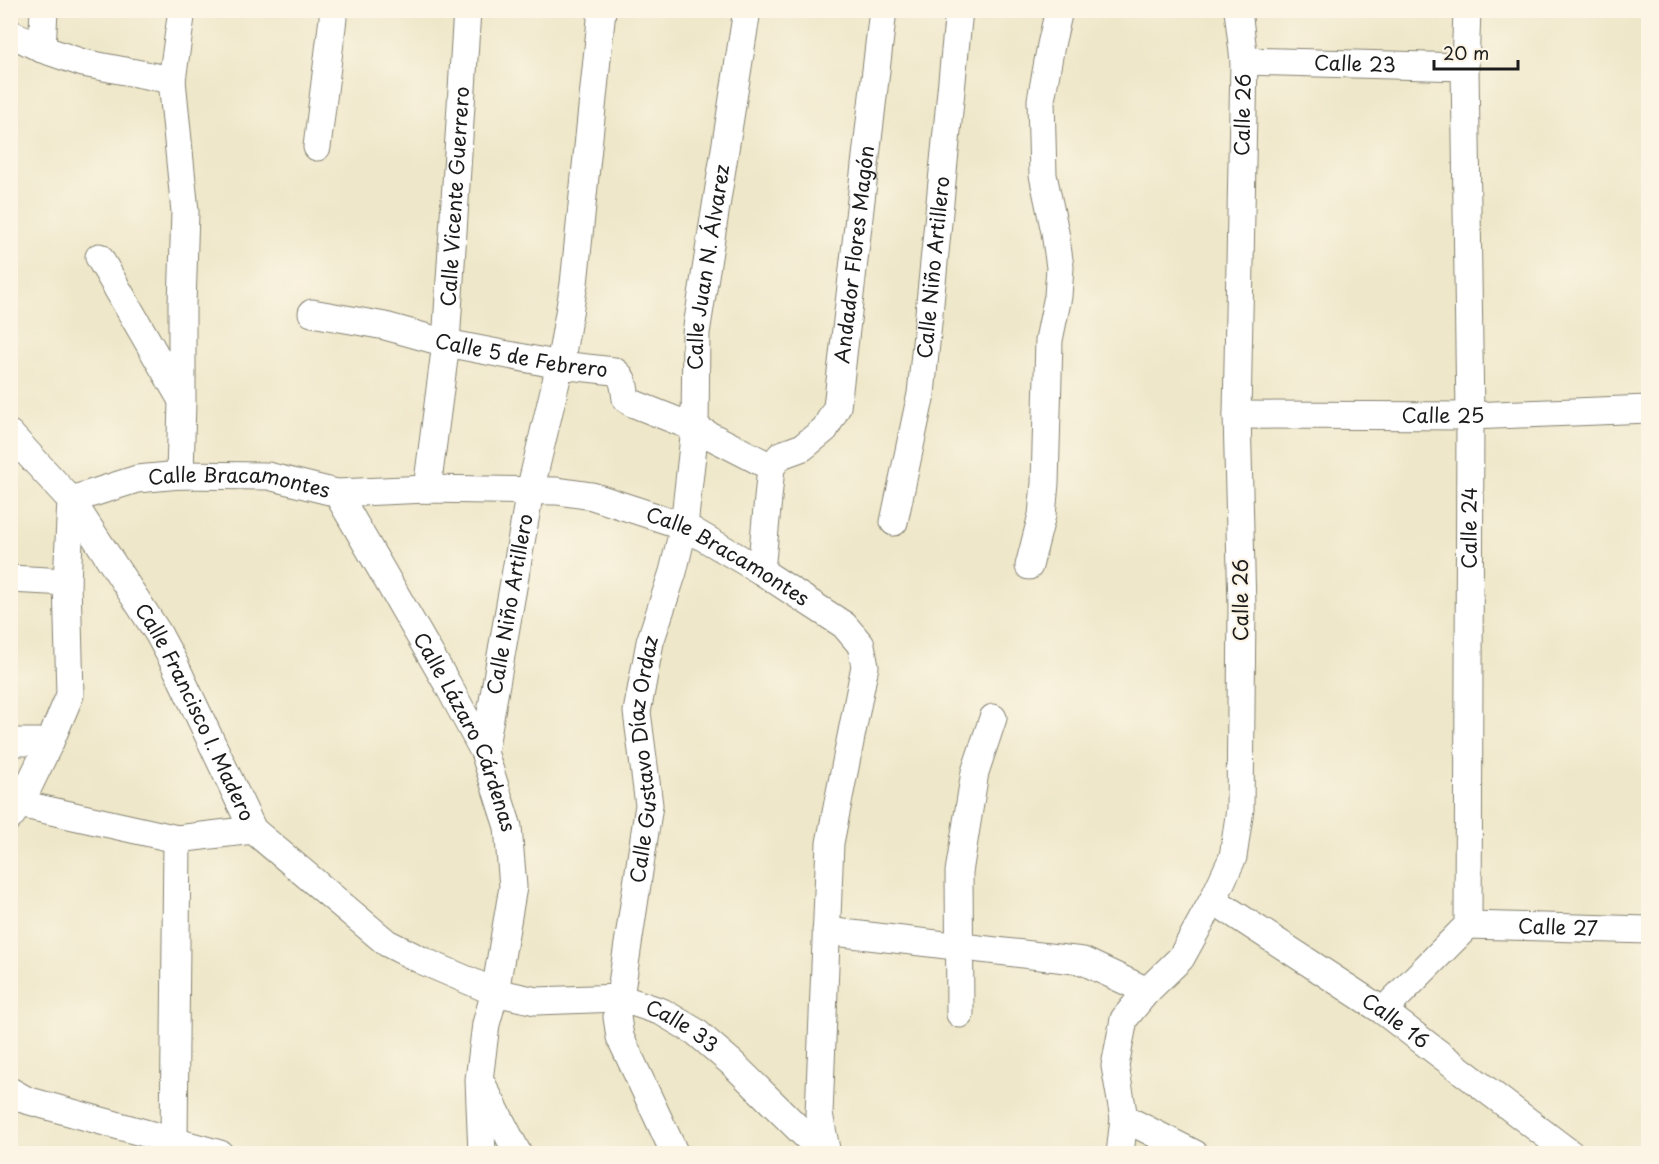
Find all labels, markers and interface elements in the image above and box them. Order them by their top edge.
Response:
scale bar [1434,33,1518,71]
text: 20 m [1443,39,1489,66]
street label: Calle 23 [1314,47,1396,79]
street label: Calle 26 [1226,73,1258,156]
street label: Calle Vicente Guerrero [432,85,476,308]
street label: Andador Flores Magón [826,144,881,365]
street label: Calle Juan N. Álvarez [680,162,736,370]
street label: Calle Niño Artillero [909,175,956,360]
street label: Calle 5 de Febrero [432,325,609,384]
street label: Calle 25 [1402,399,1485,430]
street label: Calle Bracamontes [147,459,333,505]
street label: Calle 24 [1453,487,1484,569]
street label: Calle Bracamontes [642,499,816,613]
street label: Calle Niño Artillero [478,511,540,697]
street label: Calle 26 [1225,559,1255,641]
street label: Calle Francisco I. Madero [128,597,263,826]
street label: Calle Lázaro Cárdenas [407,626,525,835]
street label: Calle Gustavo Díaz Ordaz [621,631,665,885]
street label: Calle 27 [1518,910,1598,943]
street label: Calle 16 [1356,985,1436,1055]
street label: Calle 33 [642,992,726,1059]

